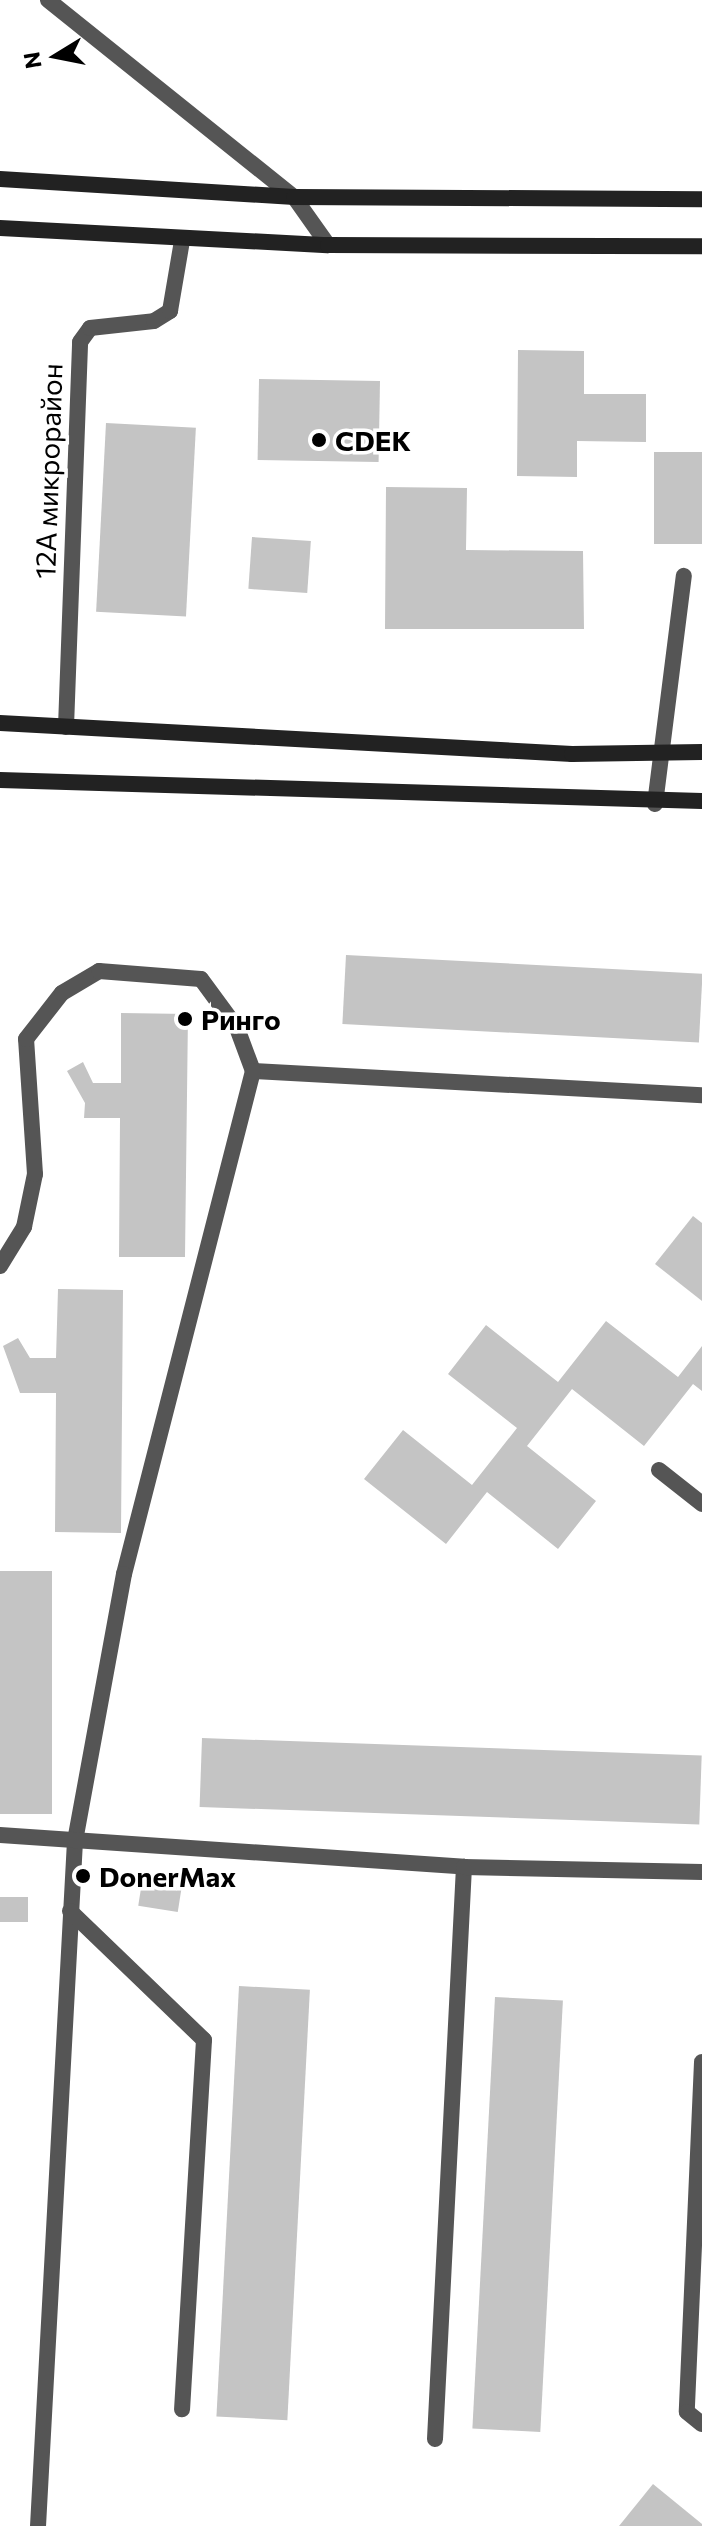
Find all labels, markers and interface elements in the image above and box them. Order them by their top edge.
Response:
north arrow [16,16,96,96]
text: N [17,50,47,71]
street label: 12А микрорайон [27,363,69,579]
place label: CDEK [335,423,411,457]
marker: CDEK [310,431,328,449]
place label: Ринго [201,1002,281,1036]
marker: Ринго [176,1010,194,1028]
place label: DonerMax [99,1859,236,1893]
marker: DonerMax [74,1867,92,1885]

